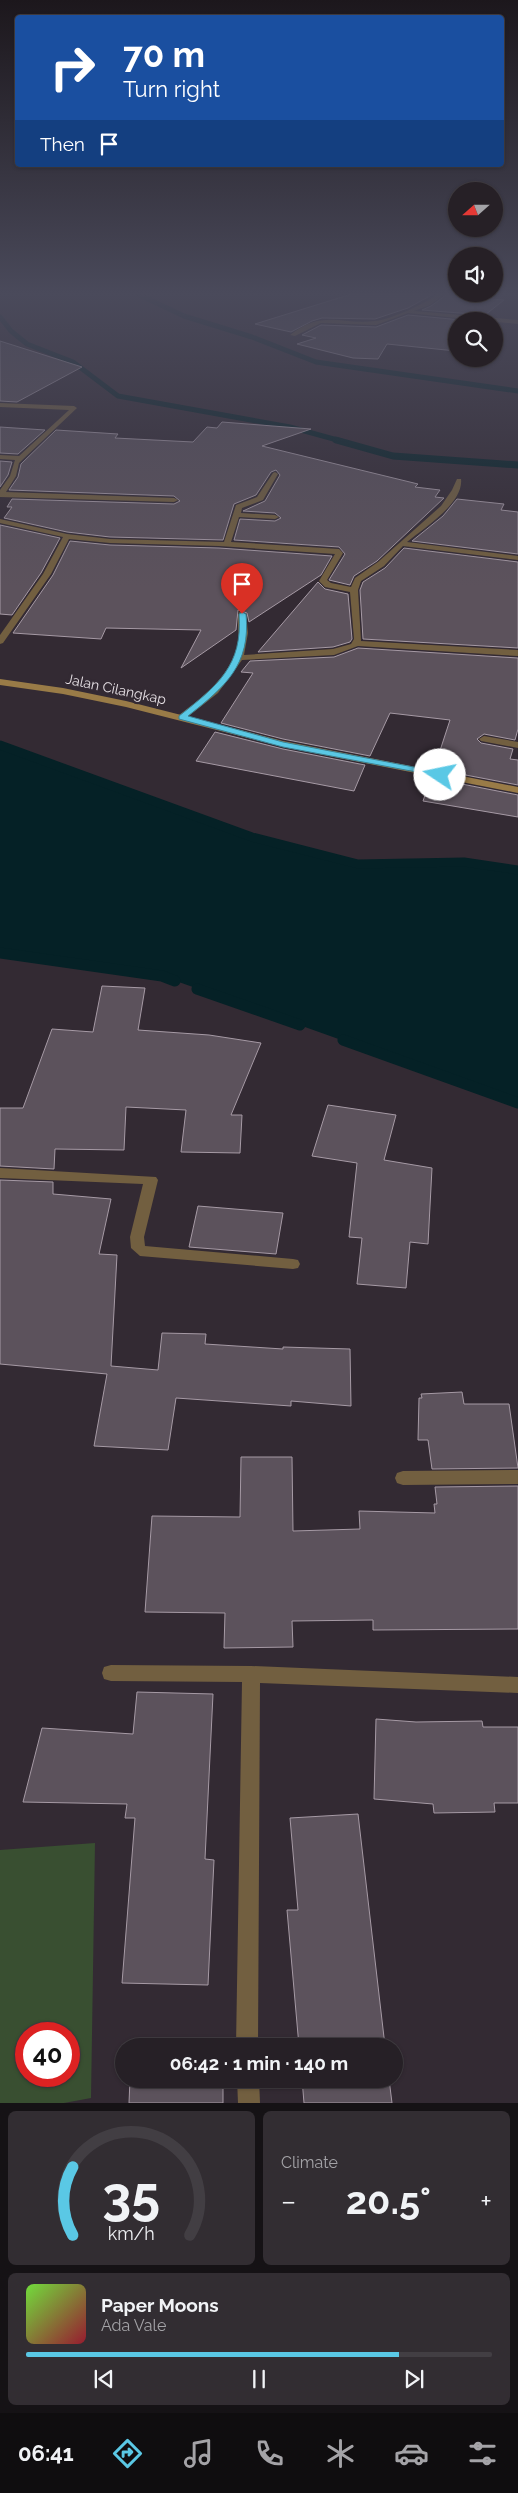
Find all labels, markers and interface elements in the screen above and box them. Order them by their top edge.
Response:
text: 70 m [123,34,205,75]
icon: right [40,35,105,100]
text: Turn right [123,76,220,102]
icon: arrive [95,130,123,158]
text: Then [40,133,85,155]
north arrow [448,182,502,238]
map controls [448,182,503,367]
button: sound [448,247,503,302]
button: search [448,312,503,367]
pin [221,563,263,614]
icon: arrive [228,570,256,598]
street label: Jalan Cilangkap [64,671,168,708]
position arrow [413,748,465,800]
speed limit sign: 40 [15,2022,80,2087]
text: 06:42 · 1 min · 140 m [170,2052,348,2074]
text: Climate [281,2153,338,2172]
text: 35 [103,2165,160,2226]
text: 20.5° [346,2178,431,2223]
text: − [281,2185,296,2218]
text: + [480,2185,492,2218]
text: km/h [108,2223,155,2244]
text: Paper Moons [101,2294,219,2316]
text: Ada Vale [101,2316,166,2335]
icon: previous [90,2365,118,2393]
icon: pause [245,2365,273,2393]
icon: next [400,2365,428,2393]
icon: directions [110,2436,145,2471]
icon: music [181,2436,216,2471]
icon: phone [252,2436,287,2471]
icon: climate [323,2436,358,2471]
icon: car [394,2436,429,2471]
icon: filters [465,2436,500,2471]
text: 06:41 [18,2440,74,2466]

